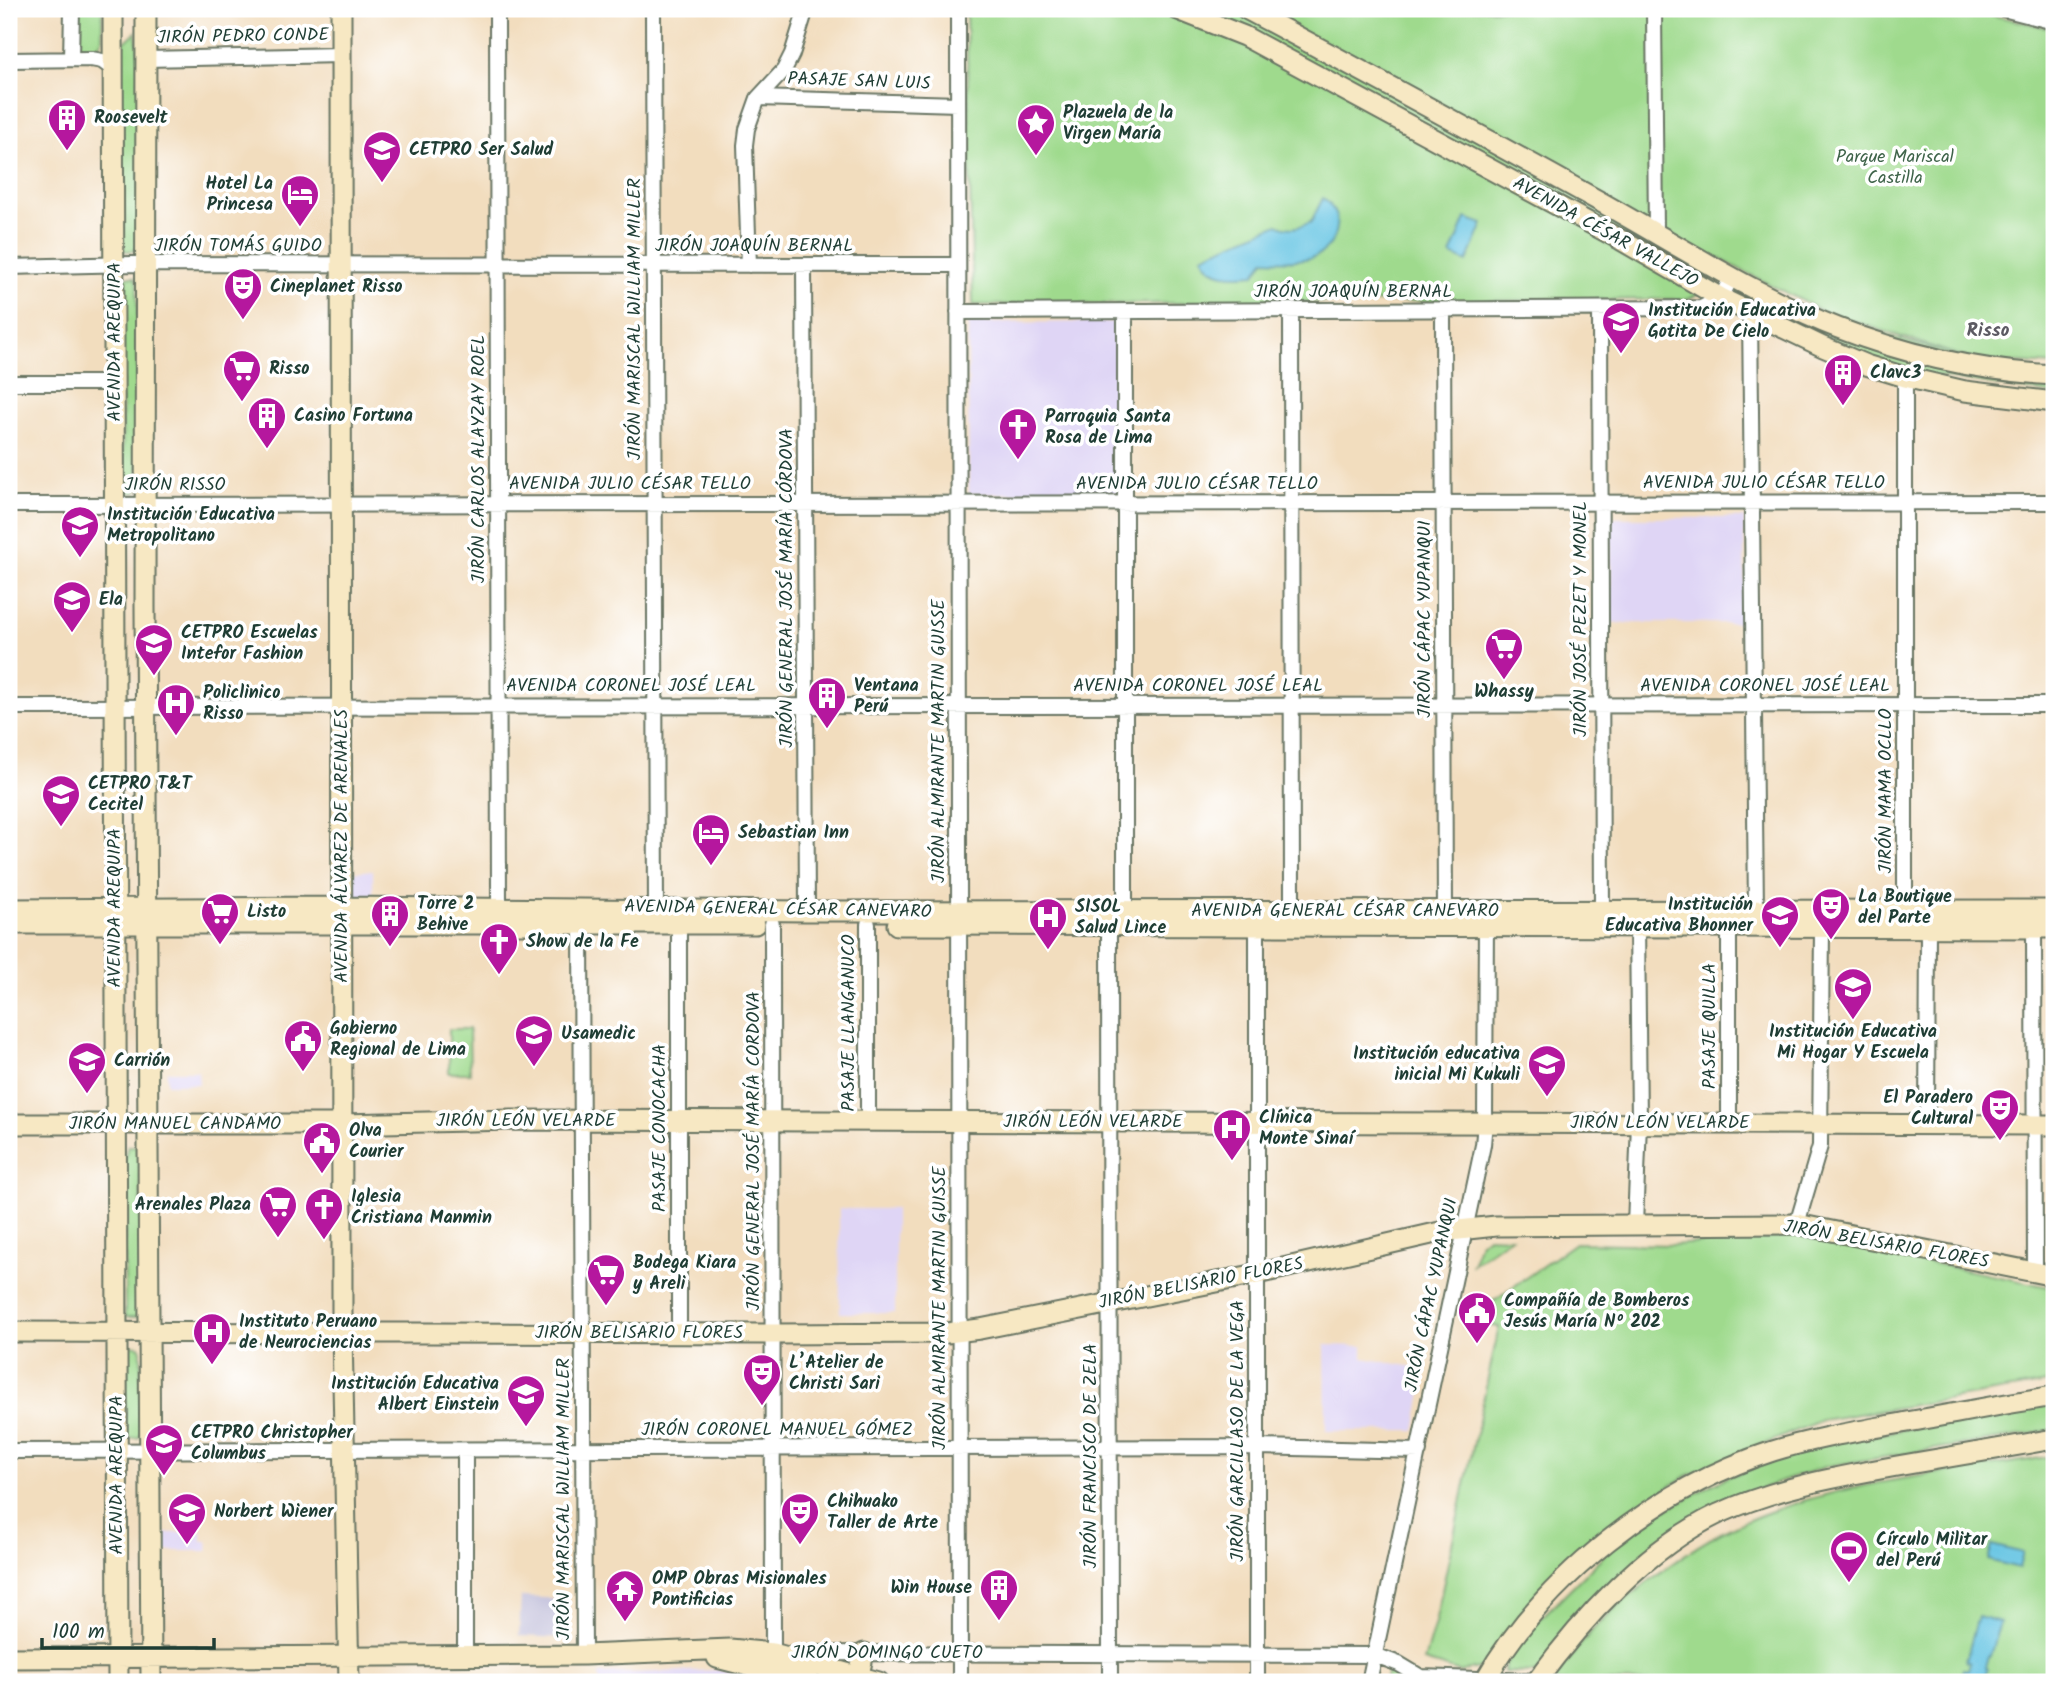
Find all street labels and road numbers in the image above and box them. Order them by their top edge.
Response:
street label: JIRÓN PEDRO CONDE [157,21,330,53]
street label: PASAJE SAN LUIS [787,65,931,99]
street label: AVENIDA CÉSAR VALLEJO [1507,170,1703,296]
street label: JIRÓN MARISCAL WILLIAM MILLER [621,178,650,460]
street label: JIRÓN TOMÁS GUIDO [154,232,322,261]
street label: JIRÓN JOAQUÍN BERNAL [655,232,853,261]
street label: AVENIDA AREQUIPA [101,262,130,422]
street label: JIRÓN JOAQUÍN BERNAL [1254,278,1452,307]
street label: JIRÓN CARLOS ALAYZAY ROEL [465,335,494,583]
street label: JIRÓN GENERAL JOSÉ MARÍA CÓRDOVA [773,428,802,748]
street label: AVENIDA JULIO CÉSAR TELLO [1643,469,1885,498]
street label: AVENIDA JULIO CÉSAR TELLO [509,470,751,499]
street label: AVENIDA JULIO CÉSAR TELLO [1076,470,1318,499]
street label: JIRÓN RISSO [124,471,226,500]
street label: JIRÓN JOSÉ PEZET Y MONEL [1567,501,1596,737]
street label: JIRÓN CÁPAC YUPANQUI [1411,520,1440,718]
street label: JIRÓN ALMIRANTE MARTIN GUISSE [925,599,954,883]
street label: AVENIDA CORONEL JOSÉ LEAL [506,672,756,701]
street label: AVENIDA CORONEL JOSÉ LEAL [1073,672,1323,701]
street label: AVENIDA CORONEL JOSÉ LEAL [1640,672,1890,701]
street label: AVENIDA ÁLVAREZ DE ARENALES [328,709,357,983]
street label: JIRÓN MAMA OCLLO [1872,709,1901,873]
street label: AVENIDA AREQUIPA [101,828,130,988]
street label: AVENIDA GENERAL CÉSAR CANEVARO [624,893,932,927]
street label: AVENIDA GENERAL CÉSAR CANEVARO [1191,897,1499,926]
street label: PASAJE LLANGANUCO [835,935,864,1111]
street label: PASAJE QUILLA [1696,963,1725,1089]
street label: JIRÓN GENERAL JOSÉ MARÍA CORDOVA [740,991,769,1311]
street label: PASAJE CONOCACHA [646,1044,675,1212]
street label: JIRÓN LEÓN VELARDE [436,1107,616,1136]
street label: JIRÓN LEÓN VELARDE [1003,1108,1183,1137]
street label: JIRÓN LEÓN VELARDE [1570,1109,1750,1138]
street label: JIRÓN MANUEL CANDAMO [69,1110,281,1139]
street label: JIRÓN ALMIRANTE MARTIN GUISSE [926,1166,955,1450]
street label: JIRÓN CÁPAC YUPANQUI [1397,1195,1467,1395]
street label: JIRÓN BELISARIO FLORES [1781,1213,1991,1277]
street label: JIRÓN BELISARIO FLORES [1096,1250,1306,1318]
street label: JIRÓN GARCILLASO DE LA VEGA [1224,1300,1253,1562]
street label: JIRÓN BELISARIO FLORES [535,1319,743,1348]
street label: JIRÓN FRANCISCO DE ZELA [1077,1344,1106,1568]
street label: JIRÓN MARISCAL WILLIAM MILLER [550,1358,579,1640]
street label: AVENIDA AREQUIPA [103,1395,132,1555]
street label: JIRÓN CORONEL MANUEL GÓMEZ [641,1416,913,1445]
street label: JIRÓN DOMINGO CUETO [791,1639,983,1668]

